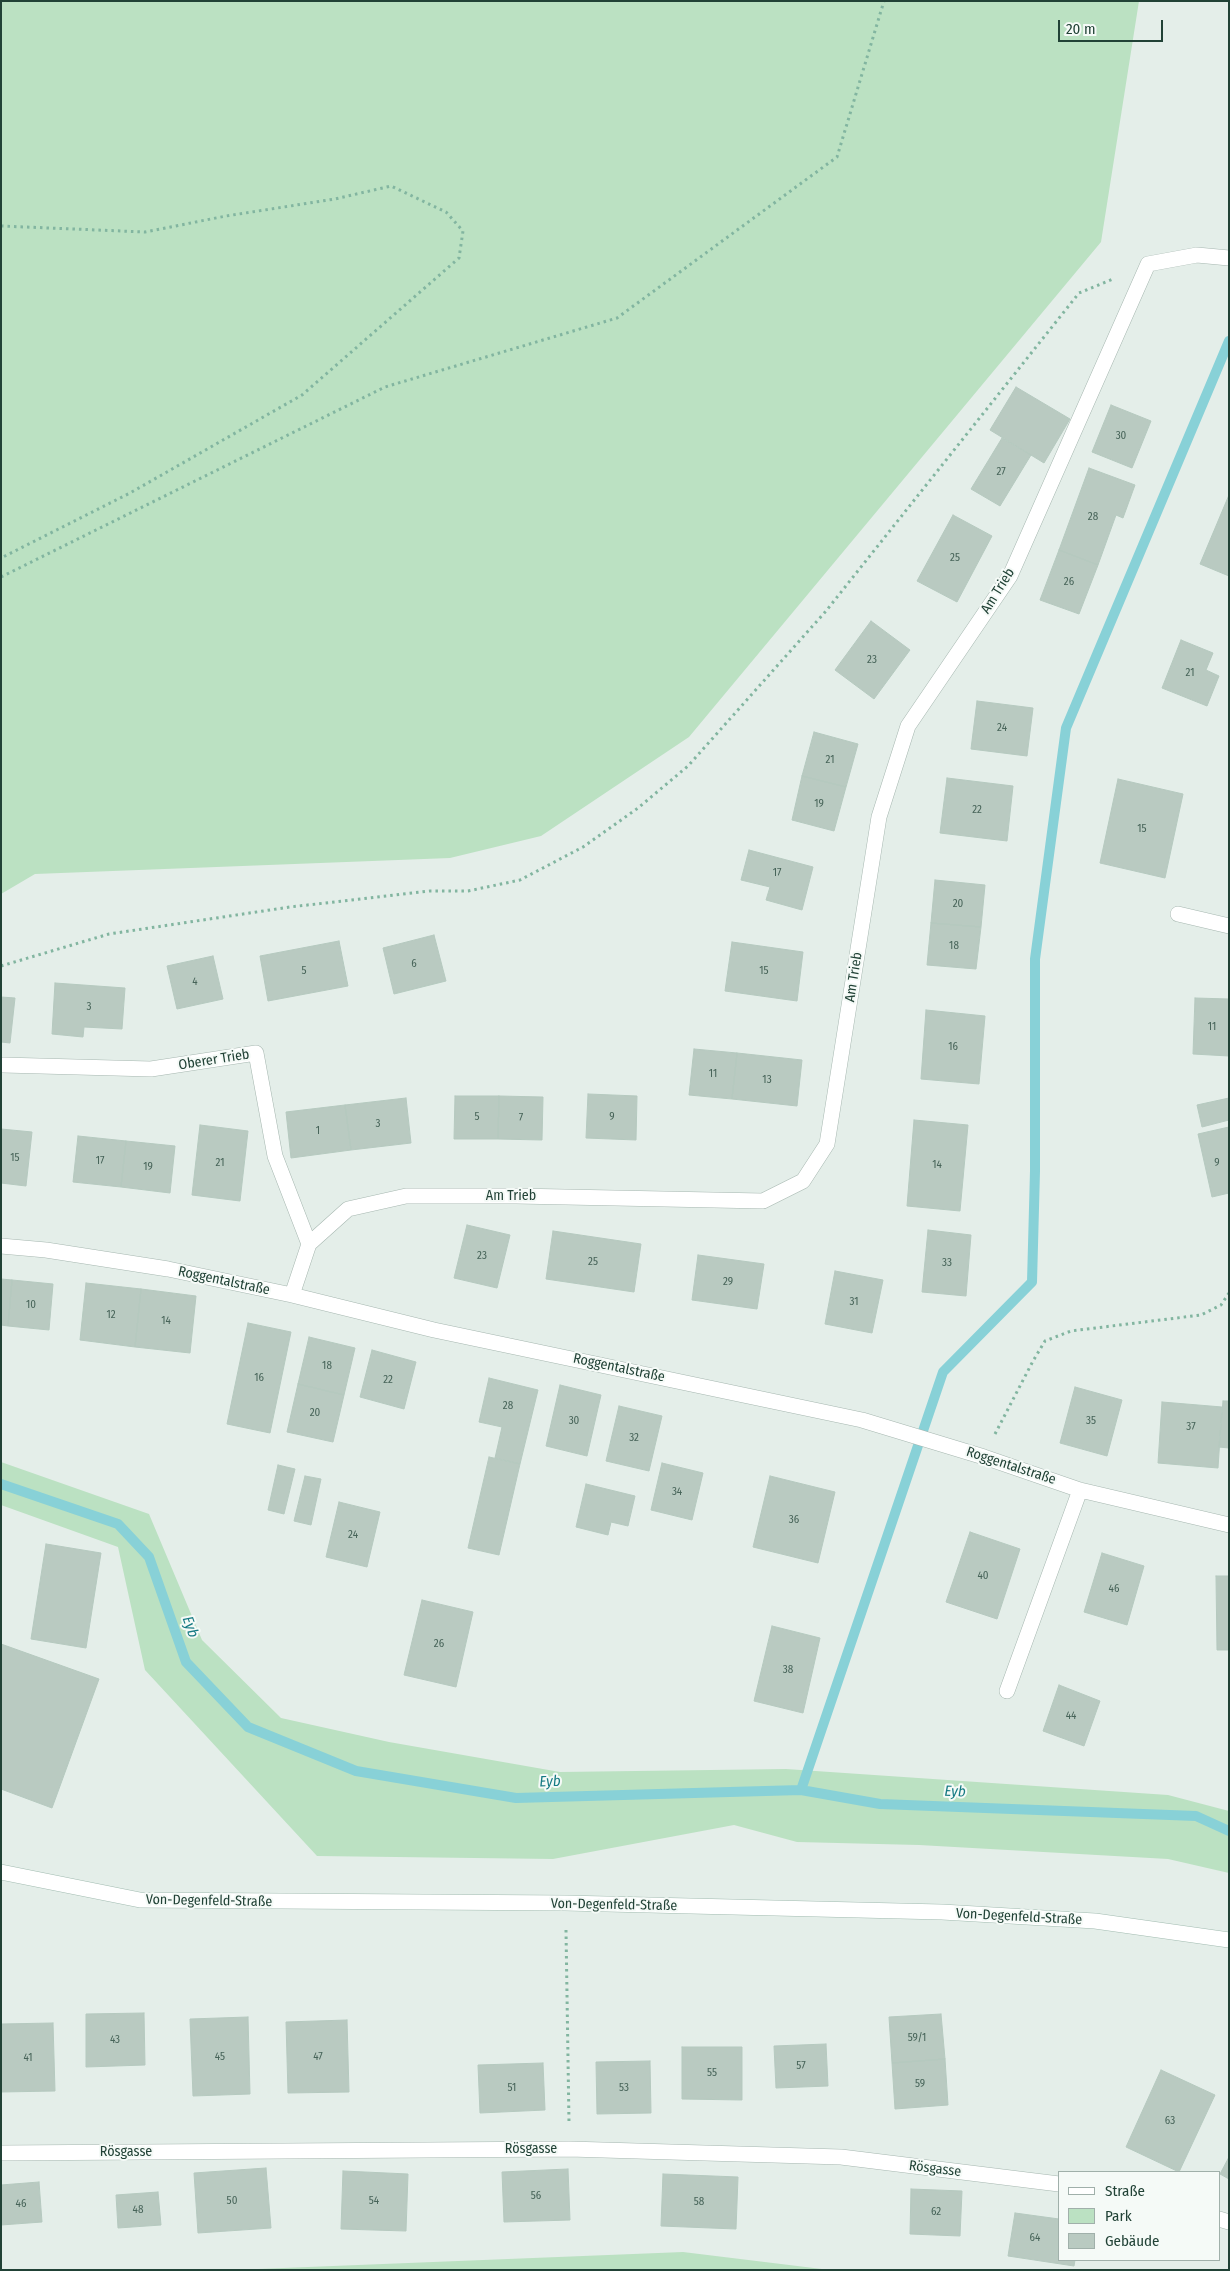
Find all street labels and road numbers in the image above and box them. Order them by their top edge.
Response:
street label: Am Trieb [978,565,1018,617]
street label: Am Trieb [842,951,866,1003]
street label: Oberer Trieb [177,1046,251,1074]
street label: Am Trieb [486,1188,536,1204]
street label: Roggentalstraße [177,1263,271,1299]
street label: Roggentalstraße [572,1350,666,1386]
street label: Roggentalstraße [964,1444,1058,1488]
street label: Von-Degenfeld-Straße [146,1891,272,1911]
street label: Von-Degenfeld-Straße [551,1895,677,1915]
street label: Von-Degenfeld-Straße [955,1905,1083,1929]
street label: Rösgasse [505,2141,557,2157]
street label: Rösgasse [100,2144,152,2160]
street label: Rösgasse [908,2157,962,2181]

